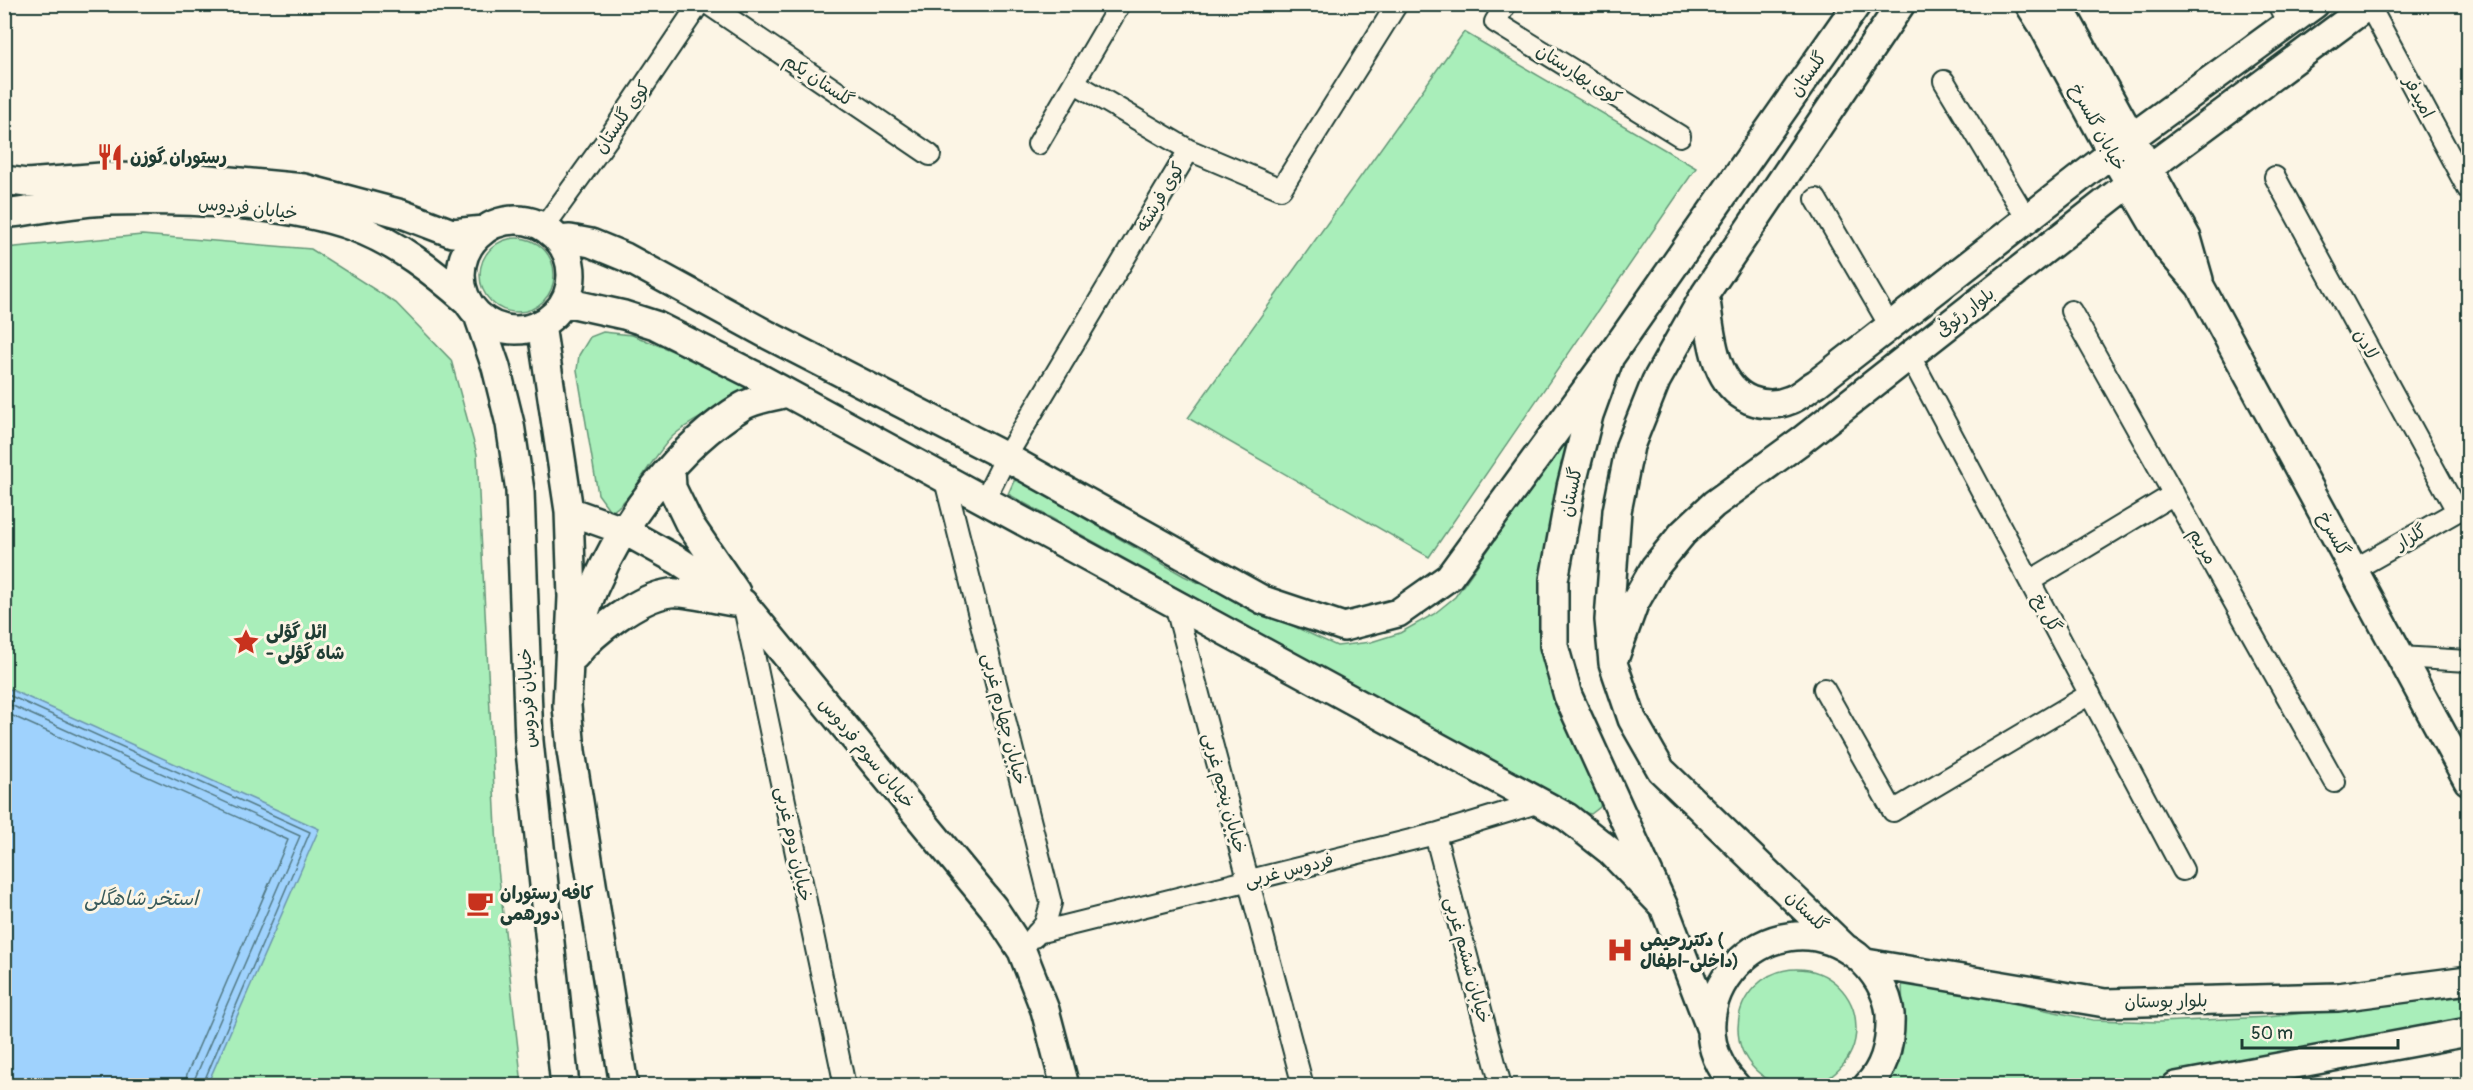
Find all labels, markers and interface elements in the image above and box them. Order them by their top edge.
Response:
street label: کوی بهارستان [1532,39,1626,110]
street label: گلستان [1785,47,1832,102]
street label: گلستان یکم [778,49,858,114]
street label: امیدفر [2397,70,2439,122]
street label: کوی گلستان [589,76,656,158]
street label: خیابان گلسرخ [2064,80,2131,175]
restaurant icon: رستوران گوزن [95,142,125,172]
place label: رستوران گوزن [130,146,227,169]
street label: کوی فرشته [1131,158,1190,236]
street label: خیابان فردوس [197,192,299,225]
street label: بلوار رئوفی [1931,281,1999,343]
street label: لادن [2348,325,2383,363]
street label: گلستان [1555,465,1588,519]
street label: گلسرخ [2312,508,2355,561]
street label: گلزار [2390,519,2431,556]
street label: مریم [2182,524,2222,569]
street label: گل یخ [2027,590,2066,637]
place label: ائل گؤلی - شاه گؤلی [266,621,344,665]
place icon: ائل گؤلی - شاه گؤلی [231,627,261,657]
street label: خیابان فردوس [513,647,542,749]
street label: خیابان چهارم غربی [975,651,1032,788]
street label: خیابان سوم فردوس [812,693,920,815]
street label: خیابان پنجم غربی [1195,730,1252,856]
street label: خیابان دوم غربی [768,785,817,904]
street label: فردوس غربی [1242,848,1336,893]
place label: کافه رستوران دورهمی [500,882,593,926]
water label: استخر شاهگلی [84,886,201,911]
street label: گلستان [1781,886,1833,937]
cafe icon: کافه رستوران دورهمی [465,888,495,918]
street label: خیابان ششم غربی [1438,894,1495,1027]
place label: دکتررحیمی ( داخلی-اطفال) [1640,929,1739,973]
hospital icon: دکتررحیمی ( داخلی-اطفال) [1605,935,1635,965]
street label: بلوار بوستان [2124,989,2208,1014]
scale bar [2242,1012,2398,1050]
text: 50 m [2251,1022,2293,1045]

